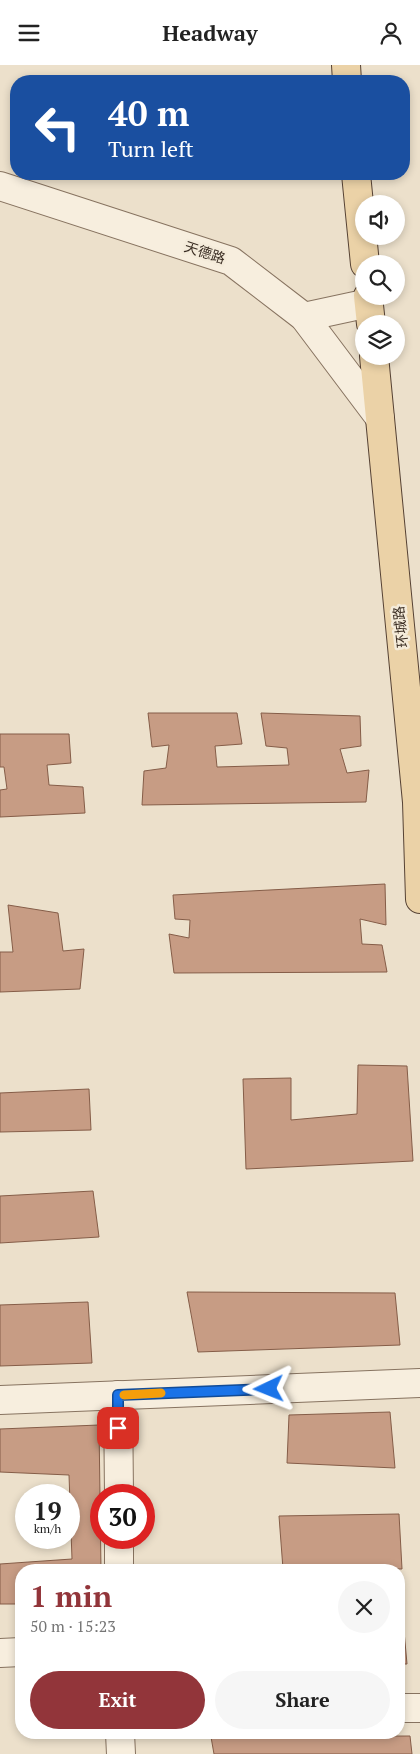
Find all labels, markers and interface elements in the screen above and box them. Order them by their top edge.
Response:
text: Headway [162,18,258,47]
icon: menu [15,19,43,47]
icon: person [377,19,405,47]
text: 40 m [108,90,189,136]
icon: left [25,95,90,160]
text: Turn left [108,134,194,163]
map controls [355,195,405,365]
button: sound [355,195,405,245]
street label: 天德路 [182,236,228,268]
button: search [355,255,405,305]
button: layers [355,315,405,365]
street label: 环城路 [388,605,412,649]
position arrow [242,1362,294,1414]
pin [97,1407,139,1449]
icon: arrive [104,1414,132,1442]
speed limit sign: 30 [90,1484,155,1549]
text: 19 [33,1494,62,1527]
text: km/h [34,1521,61,1536]
text: 1 min [30,1576,112,1616]
button: close [338,1581,390,1633]
text: 50 m · 15:23 [30,1615,116,1637]
button: Exit [30,1671,205,1729]
button: Share [215,1671,390,1729]

